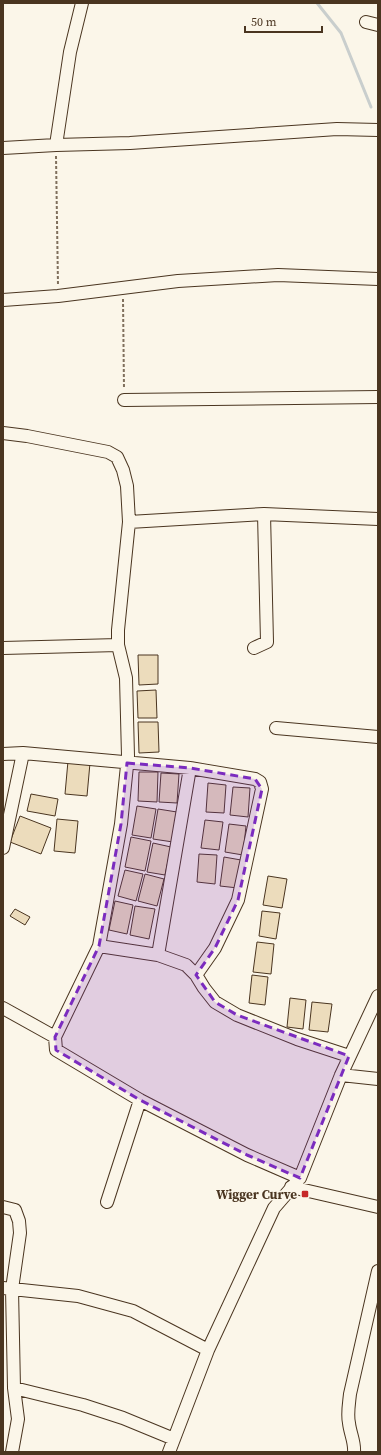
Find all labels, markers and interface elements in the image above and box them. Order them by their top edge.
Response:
scale bar [245,8,322,34]
text: 50 m [251,14,277,30]
place label: Wigger Curve [216,1186,297,1203]
marker: Wigger Curve [300,1189,310,1199]

